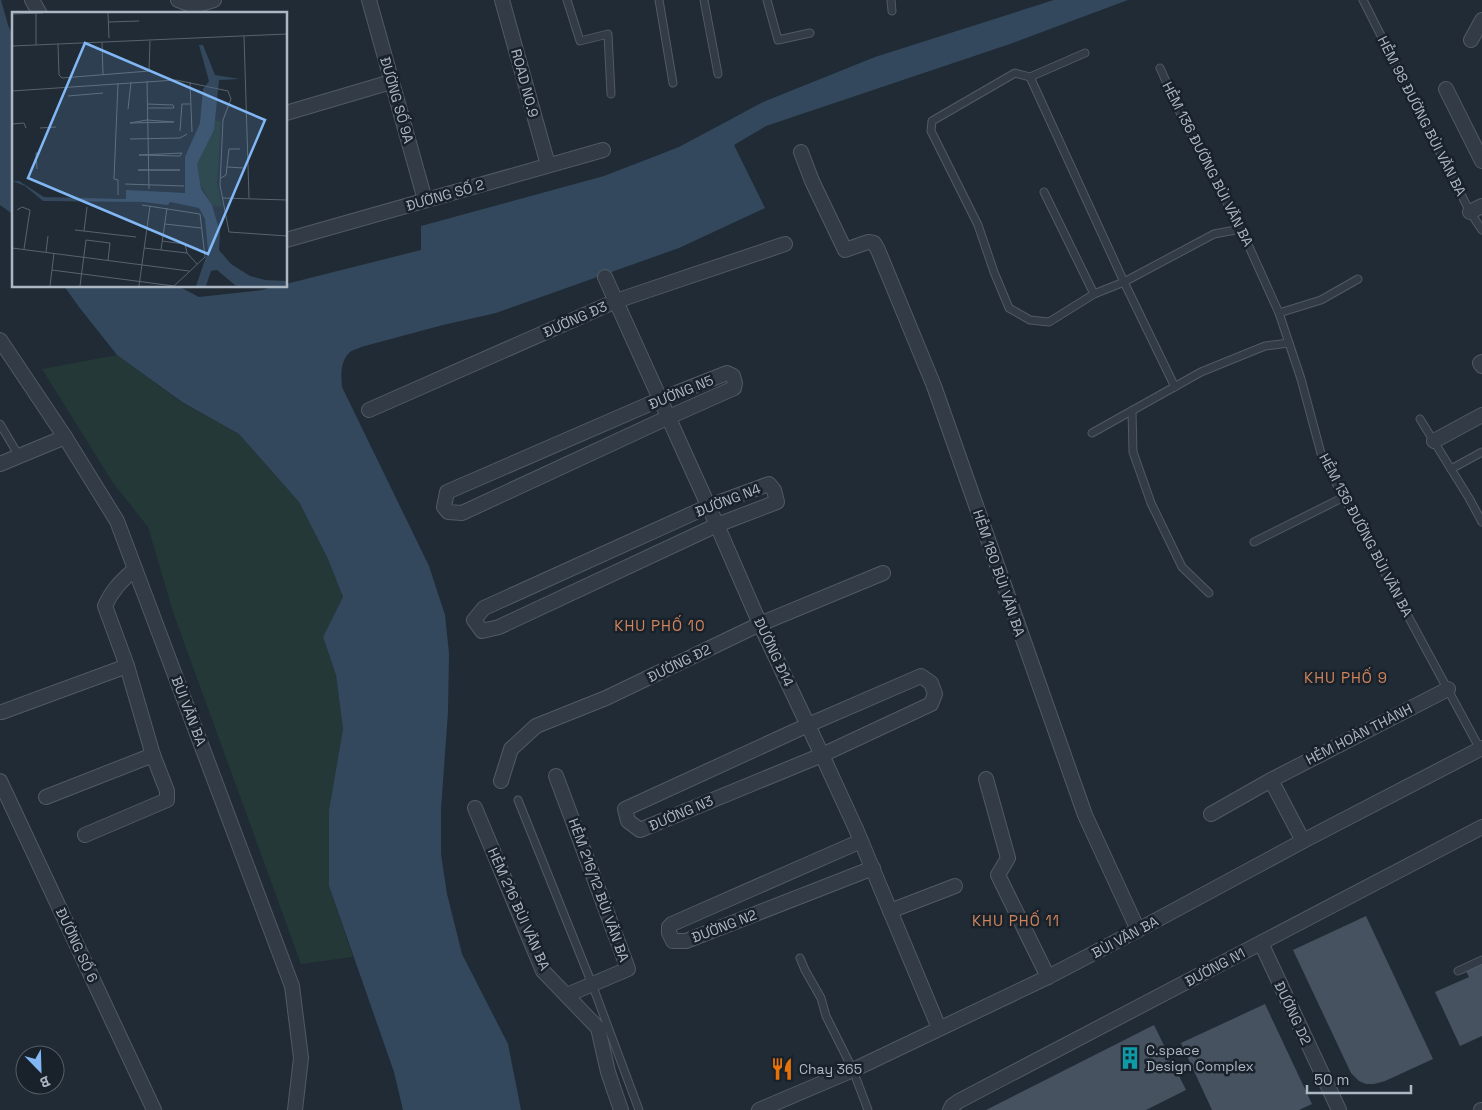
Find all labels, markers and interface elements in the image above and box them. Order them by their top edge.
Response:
inset map [12,12,288,288]
street label: HẺM 98 ĐƯỜNG BÙI VĂN BA [1374,33,1470,199]
street label: ROAD NO.9 [507,47,543,119]
street label: ĐƯỜNG SỐ 9A [376,55,418,146]
street label: HẺM 136 ĐƯỜNG BÙI VĂN BA [1159,79,1258,250]
street label: ĐƯỜNG SỐ 2 [404,175,486,215]
street label: ĐƯỜNG Đ3 [540,297,610,341]
street label: ĐƯỜNG N5 [646,371,716,413]
street label: HẺM 136 ĐƯỜNG BÙI VĂN BA [1315,450,1417,620]
street label: ĐƯỜNG N4 [693,479,763,521]
street label: HẺM 180 BÙI VĂN BA [969,507,1029,639]
district label: KHU PHỐ 10 [614,615,706,635]
street label: ĐƯỜNG Đ14 [750,615,798,690]
street label: ĐƯỜNG Đ2 [644,640,714,686]
district label: KHU PHỐ 9 [1304,667,1388,687]
street label: BÙI VĂN BA [168,674,211,748]
street label: HẺM HOÀN THÀNH [1303,699,1415,769]
street label: ĐƯỜNG N3 [646,791,716,835]
street label: HẺM 216/12 BÙI VĂN BA [565,816,633,965]
street label: HẺM 216 BÙI VĂN BA [484,845,554,973]
street label: ĐƯỜNG SỐ 6 [52,905,102,985]
street label: ĐƯỜNG N2 [689,905,759,947]
district label: KHU PHỐ 11 [972,910,1060,930]
street label: BÙI VĂN BA [1089,912,1162,962]
street label: ĐƯỜNG N1 [1182,944,1248,990]
street label: ĐƯỜNG D2 [1270,978,1316,1048]
place label: C.space Design Complex [1146,1041,1254,1075]
north arrow [15,1045,65,1095]
building icon: C.space Design Complex [1117,1045,1143,1071]
restaurant icon: Chay 365 [769,1056,795,1082]
place label: Chay 365 [799,1060,862,1078]
scale bar [1307,1062,1411,1094]
text: 50 m [1314,1070,1349,1089]
text: B [37,1072,53,1092]

